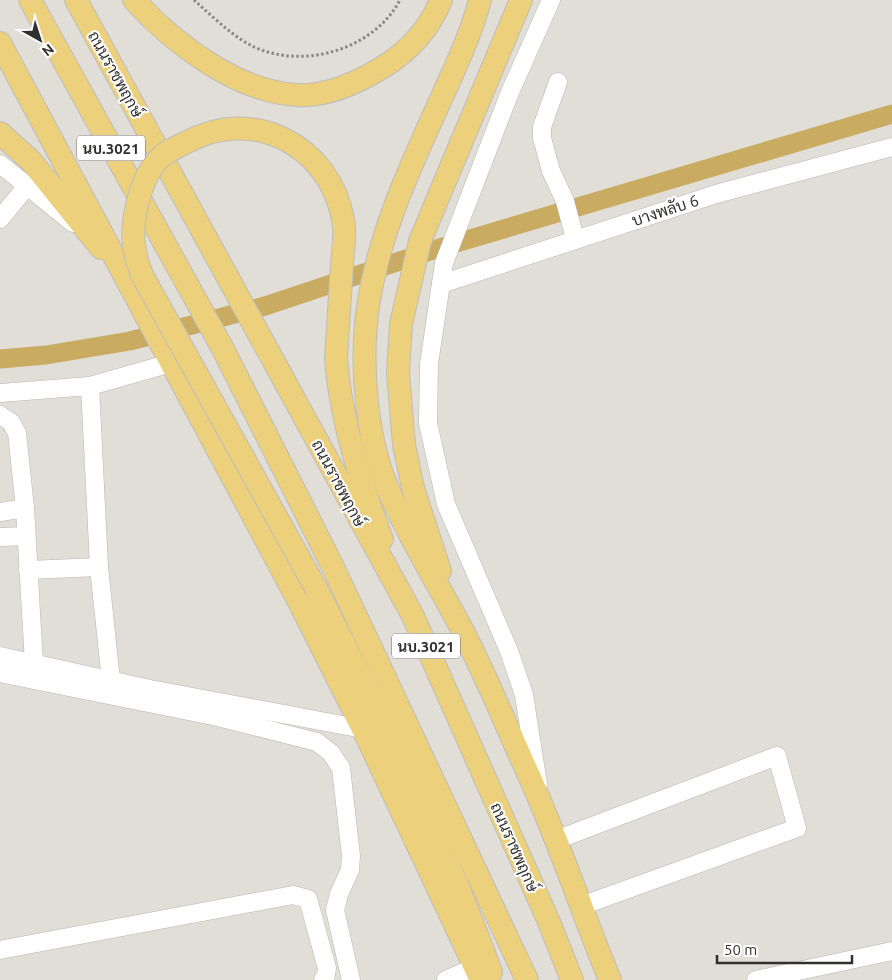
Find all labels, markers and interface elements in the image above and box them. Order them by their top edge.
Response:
north arrow [15,15,65,65]
street label: ถนนราชพฤกษ์ [84,26,150,121]
text: N [39,41,57,60]
road number: นบ.3021 [77,136,145,160]
street label: บางพลับ 6 [629,190,701,229]
street label: ถนนราชพฤกษ์ [308,435,372,530]
road number: นบ.3021 [392,634,460,658]
street label: ถนนราชพฤกษ์ [486,798,546,895]
scale bar [717,932,852,964]
text: 50 m [724,941,757,958]

